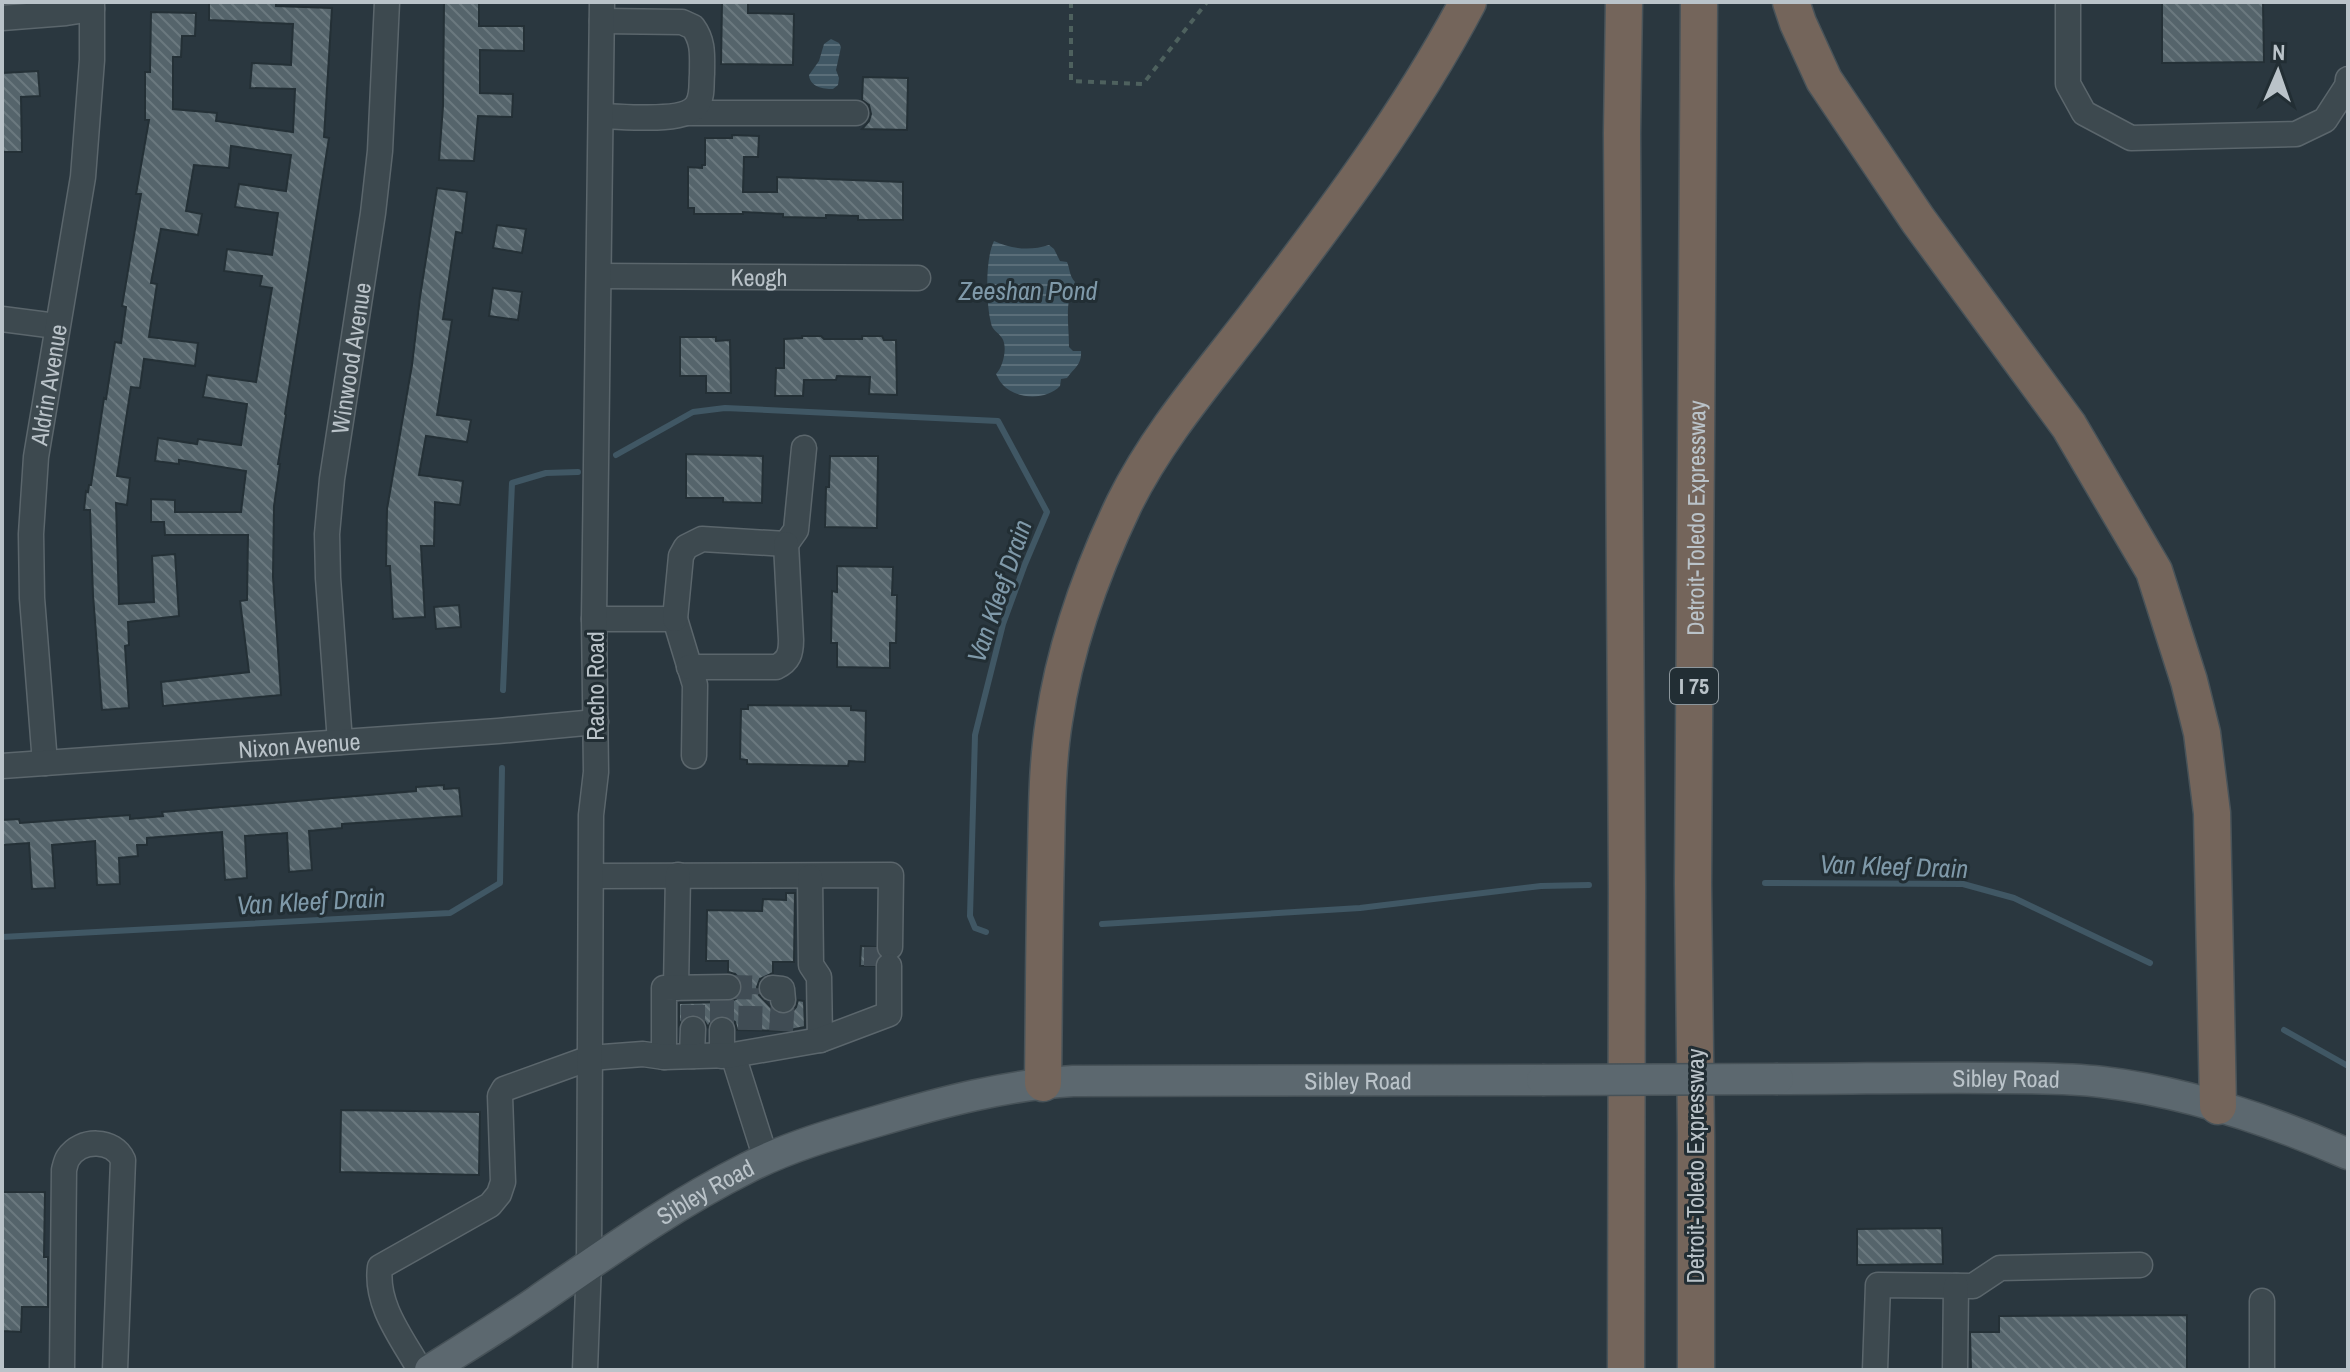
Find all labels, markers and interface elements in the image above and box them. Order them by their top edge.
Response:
north arrow [2238,32,2318,112]
text: N [2272,37,2286,67]
street label: Keogh [730,261,788,293]
water label: Zeeshan Pond [958,273,1097,308]
street label: Winwood Avenue [323,280,378,436]
street label: Aldrin Avenue [22,322,74,449]
street label: Detroit-Toledo Expressway [1679,400,1712,636]
water label: Van Kleef Drain [958,515,1040,667]
street label: Racho Road [579,631,611,741]
road number: I 75 [1670,668,1718,704]
street label: Nixon Avenue [237,725,361,765]
water label: Van Kleef Drain [1819,846,1969,886]
water label: Van Kleef Drain [236,880,386,922]
street label: Detroit-Toledo Expressway [1679,1048,1711,1284]
street label: Sibley Road [1952,1062,2060,1095]
street label: Sibley Road [1304,1064,1412,1097]
street label: Sibley Road [650,1151,759,1232]

